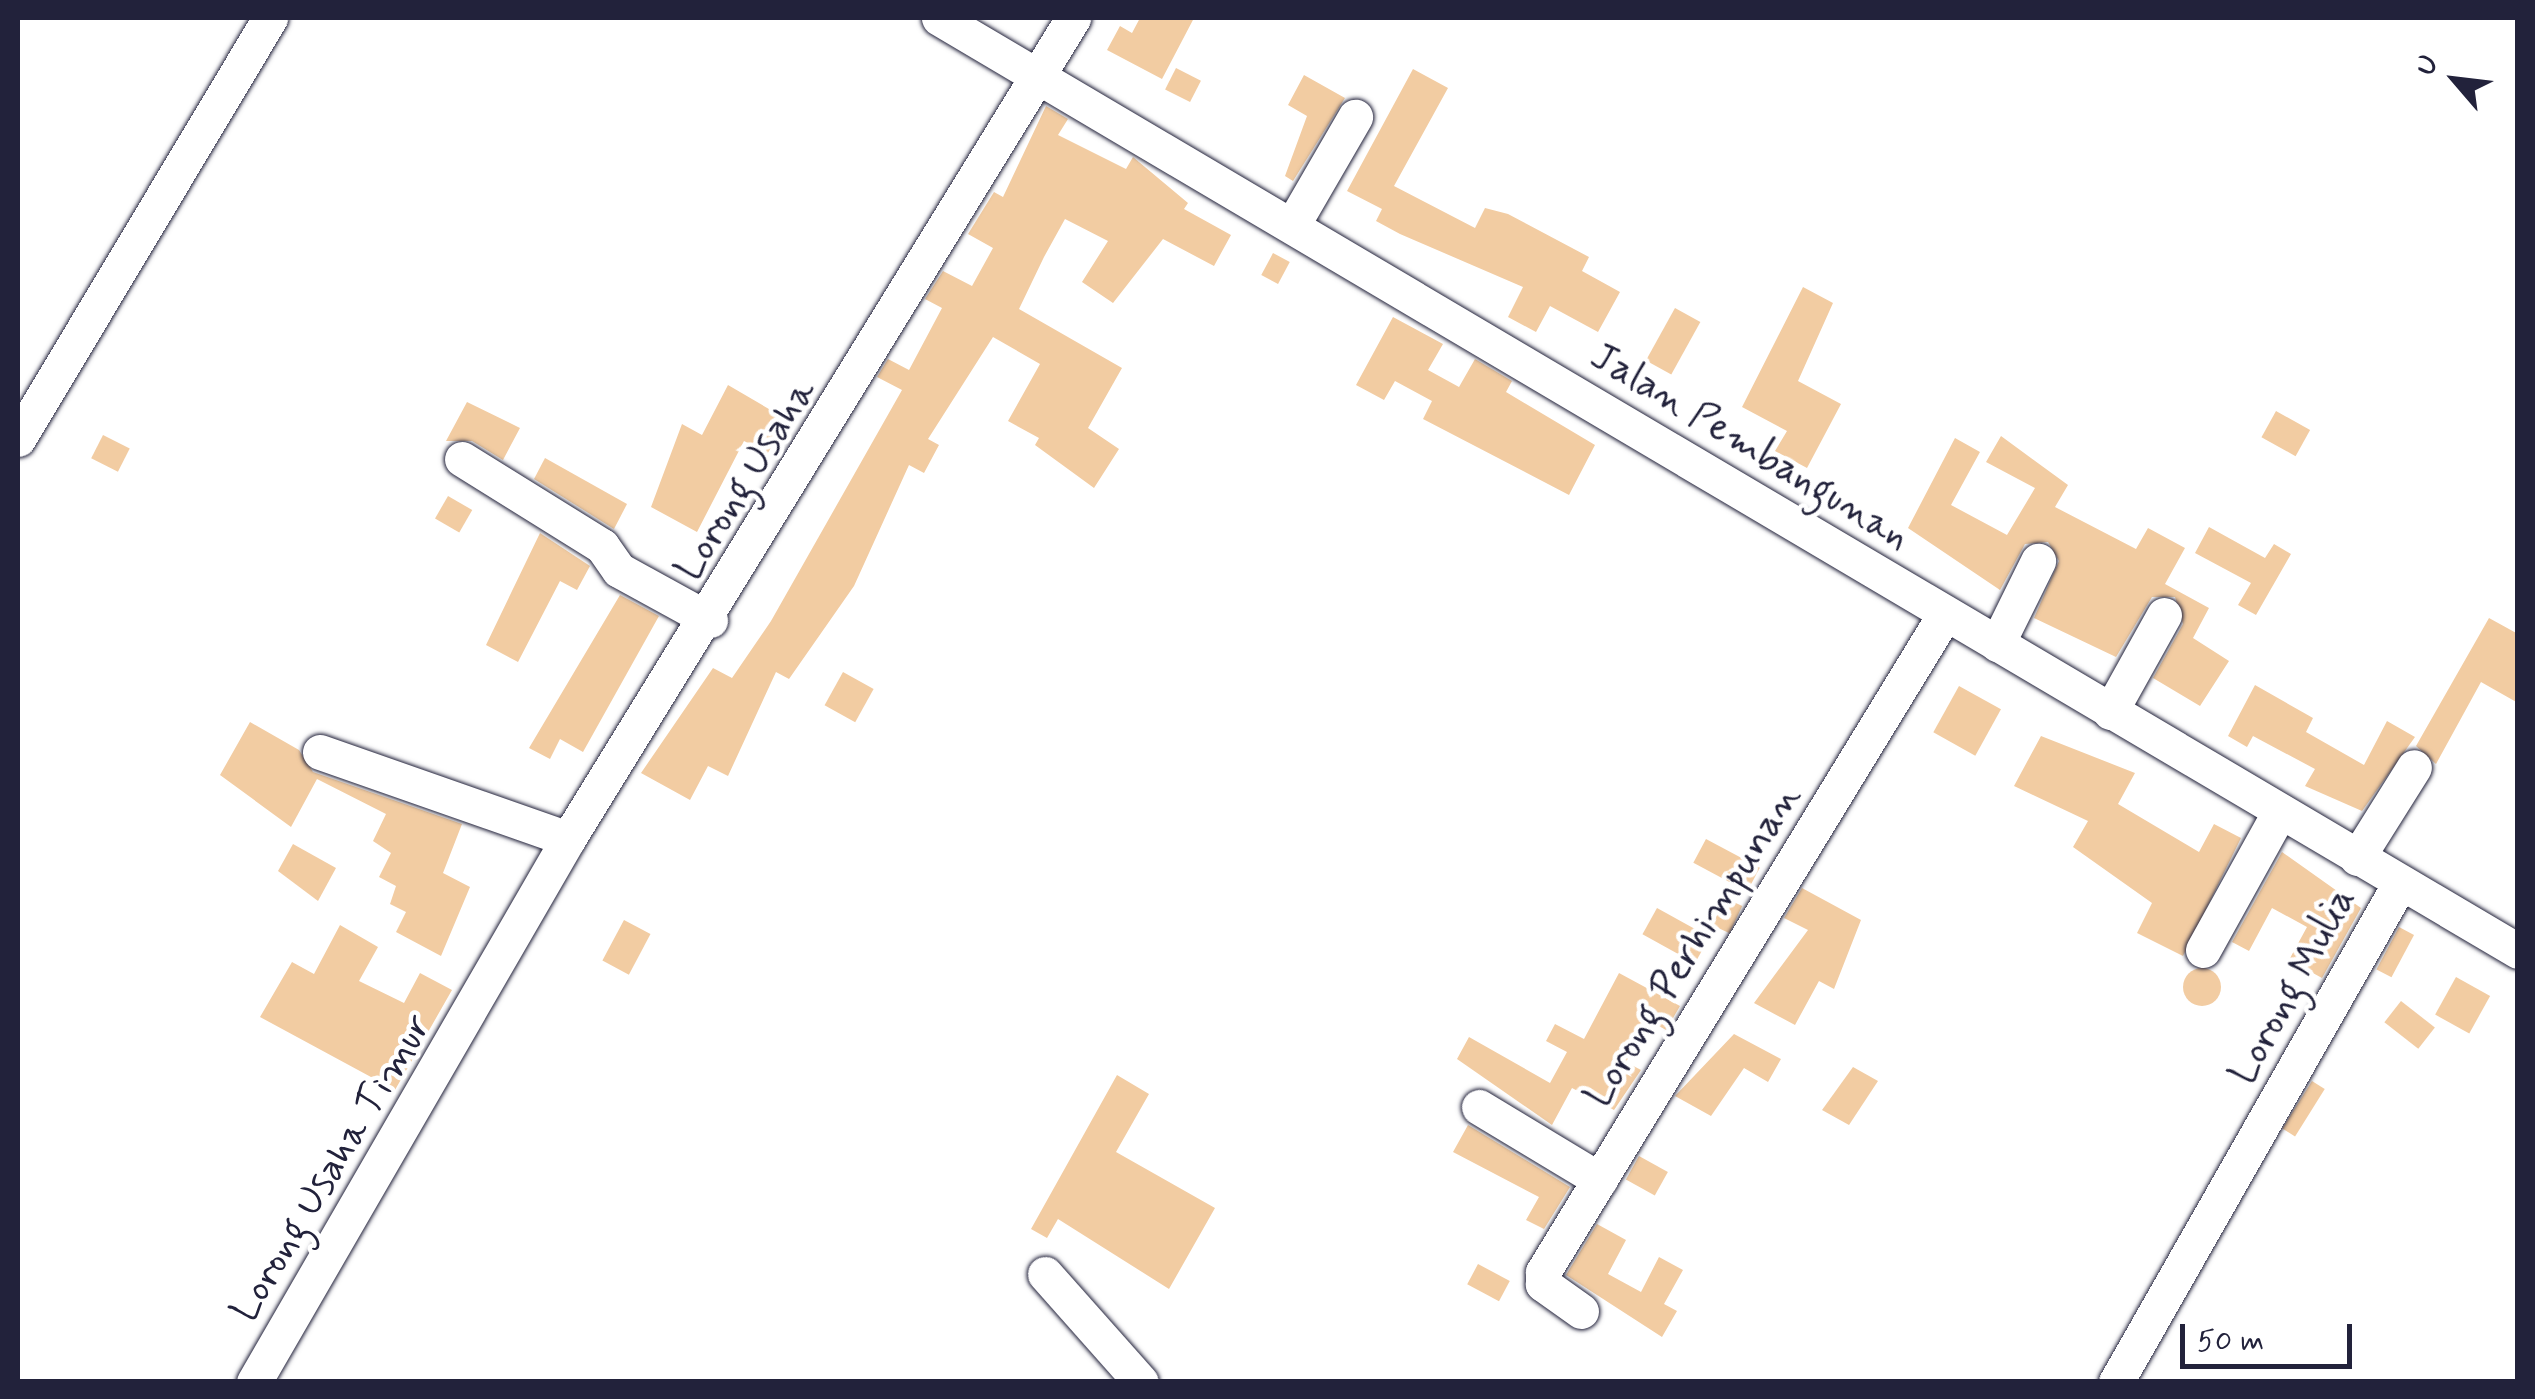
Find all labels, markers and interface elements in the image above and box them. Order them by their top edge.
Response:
north arrow [2405,30,2505,130]
text: U [2407,49,2449,82]
street label: Jalan Pembangunan [1580,332,1920,562]
street label: Lorong Usaha [664,369,828,591]
street label: Lorong Perhimpunan [1579,784,1807,1108]
street label: Lorong Mulia [2219,878,2367,1094]
street label: Lorong Usaha Timur [223,1009,441,1327]
scale bar [2185,1304,2358,1366]
text: 50 m [2197,1322,2264,1361]

